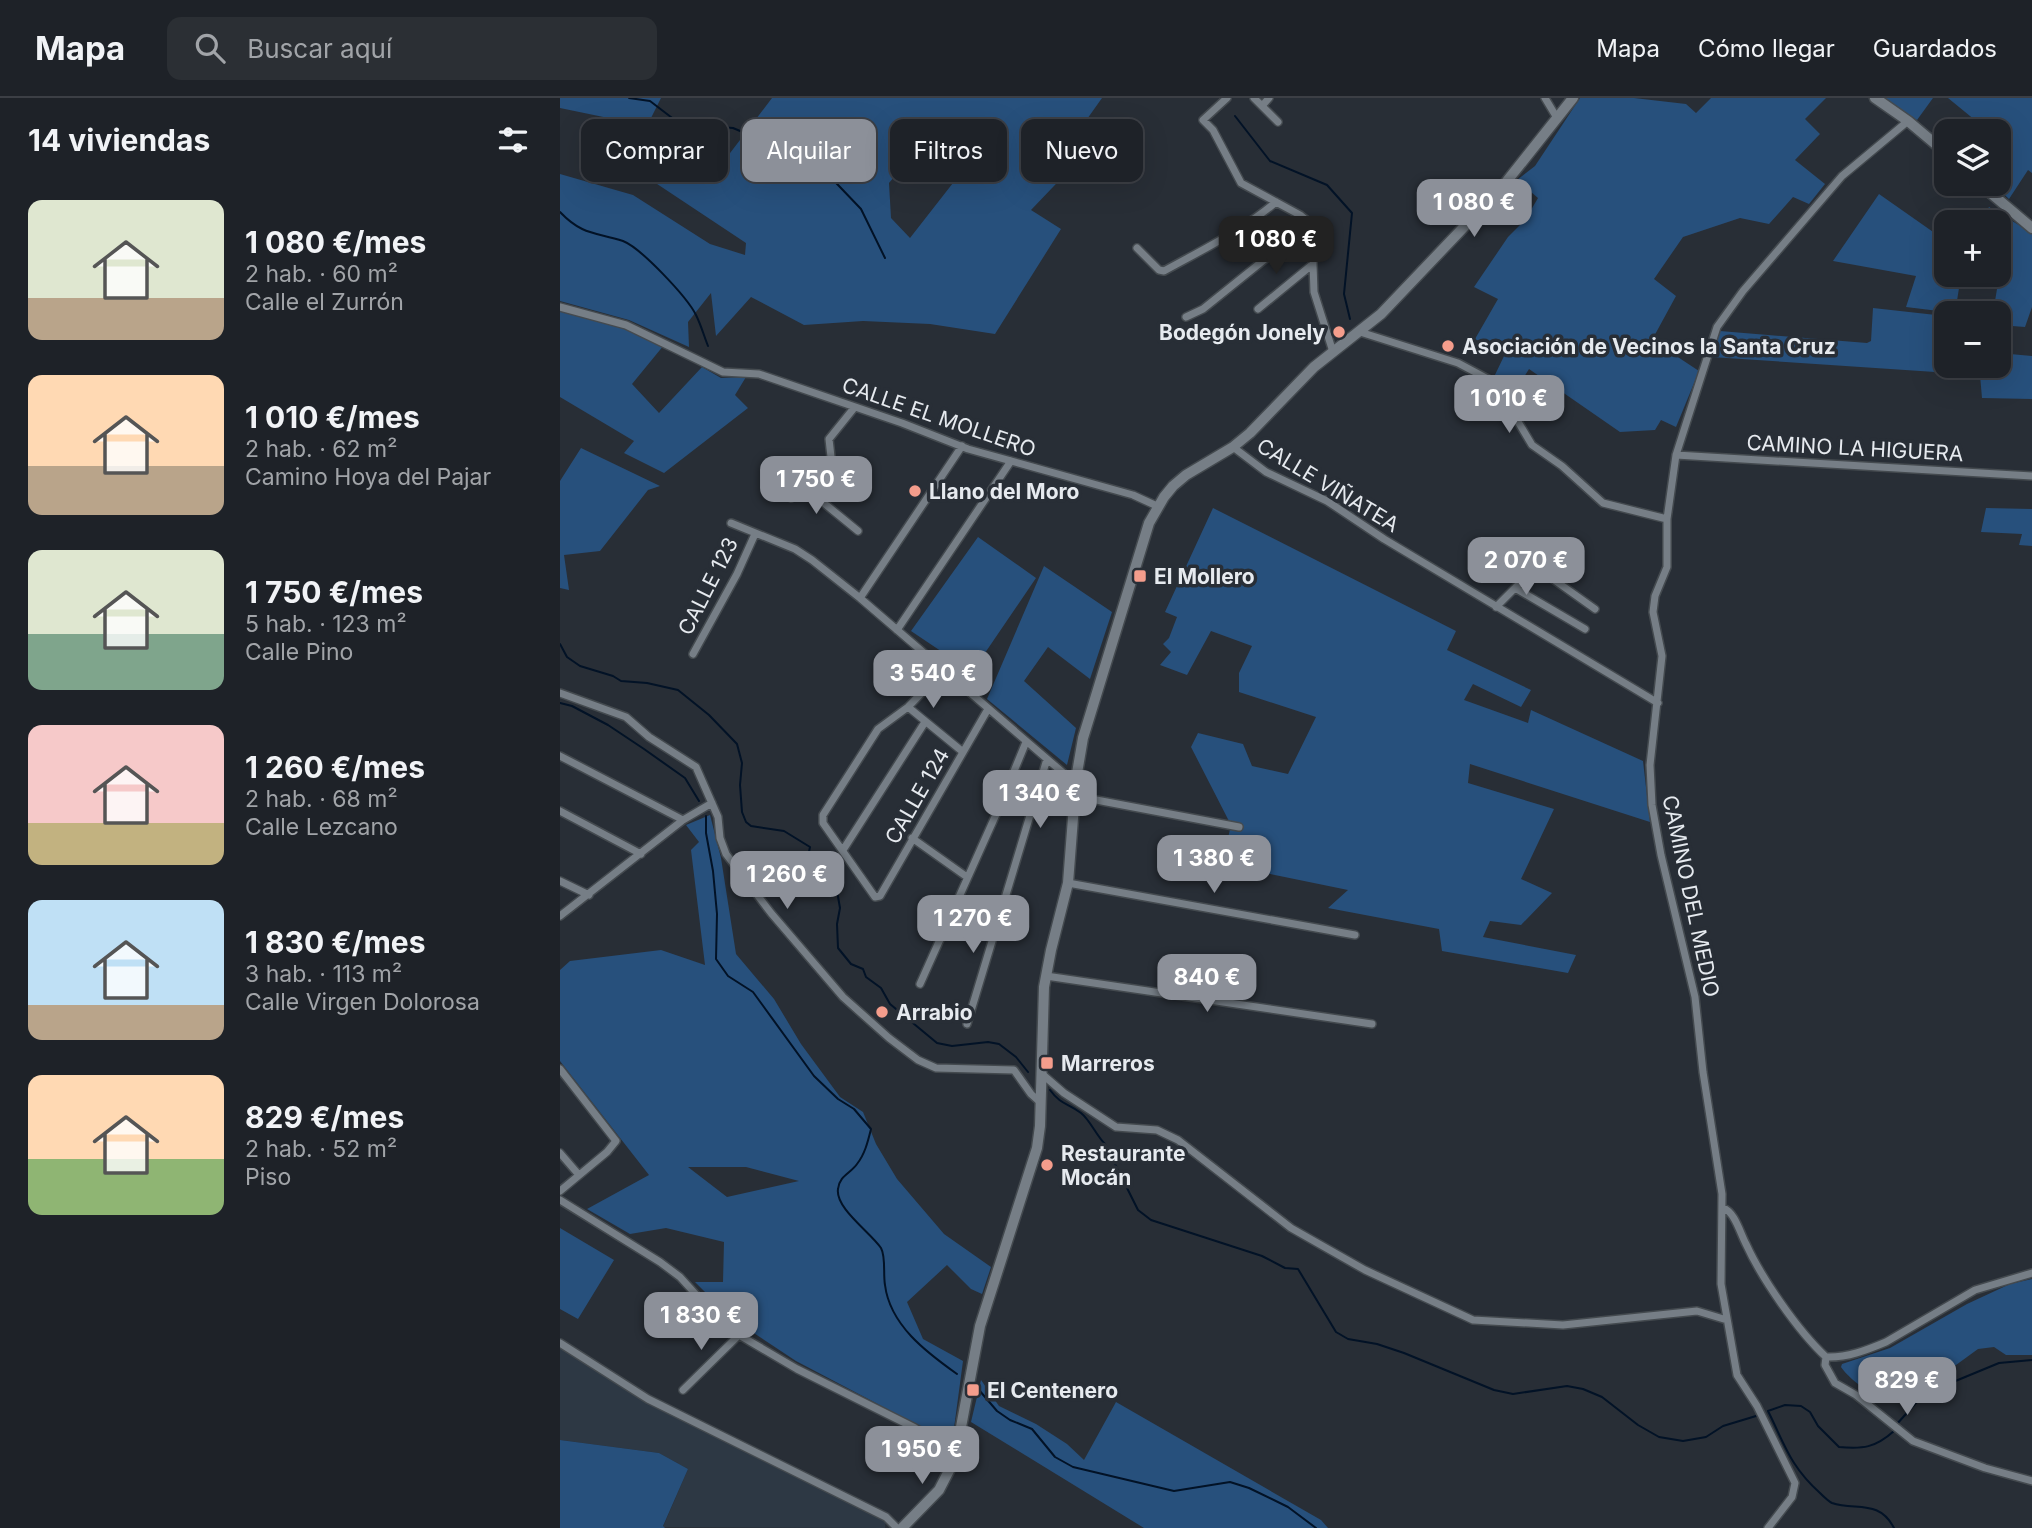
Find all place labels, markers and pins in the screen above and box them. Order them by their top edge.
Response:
pin: 1 080 € [1409,180,1539,239]
pin: 1 080 € [1211,216,1341,276]
place label: Bodegón Jonely [1159,320,1325,345]
marker: Bodegón Jonely [1331,324,1347,340]
place label: Asociación de Vecinos la Santa Cruz [1462,334,1836,359]
marker: Asociación de Vecinos la Santa Cruz [1440,338,1456,354]
pin: 1 010 € [1444,376,1574,435]
pin: 1 750 € [751,456,881,516]
place label: Llano del Moro [929,479,1080,504]
marker: Llano del Moro [907,483,923,499]
pin: 2 070 € [1461,538,1591,597]
place label: El Mollero [1154,564,1255,589]
marker: El Mollero [1132,568,1148,584]
pin: 3 540 € [868,650,998,710]
pin: 1 340 € [975,770,1105,830]
pin: 1 380 € [1149,836,1279,895]
pin: 1 260 € [722,852,852,911]
pin: 1 270 € [908,896,1038,955]
pin: 840 € [1158,954,1256,1014]
place label: Arrabio [896,1000,973,1025]
marker: Arrabio [874,1004,890,1020]
place label: Marreros [1061,1051,1155,1076]
marker: Marreros [1039,1055,1055,1071]
place label: Restaurante Mocán [1061,1141,1185,1190]
marker: Restaurante Mocán [1039,1157,1055,1173]
pin: 1 830 € [636,1292,766,1352]
pin: 829 € [1858,1358,1956,1417]
place label: El Centenero [987,1378,1118,1403]
marker: El Centenero [965,1382,981,1398]
pin: 1 950 € [857,1426,987,1486]

